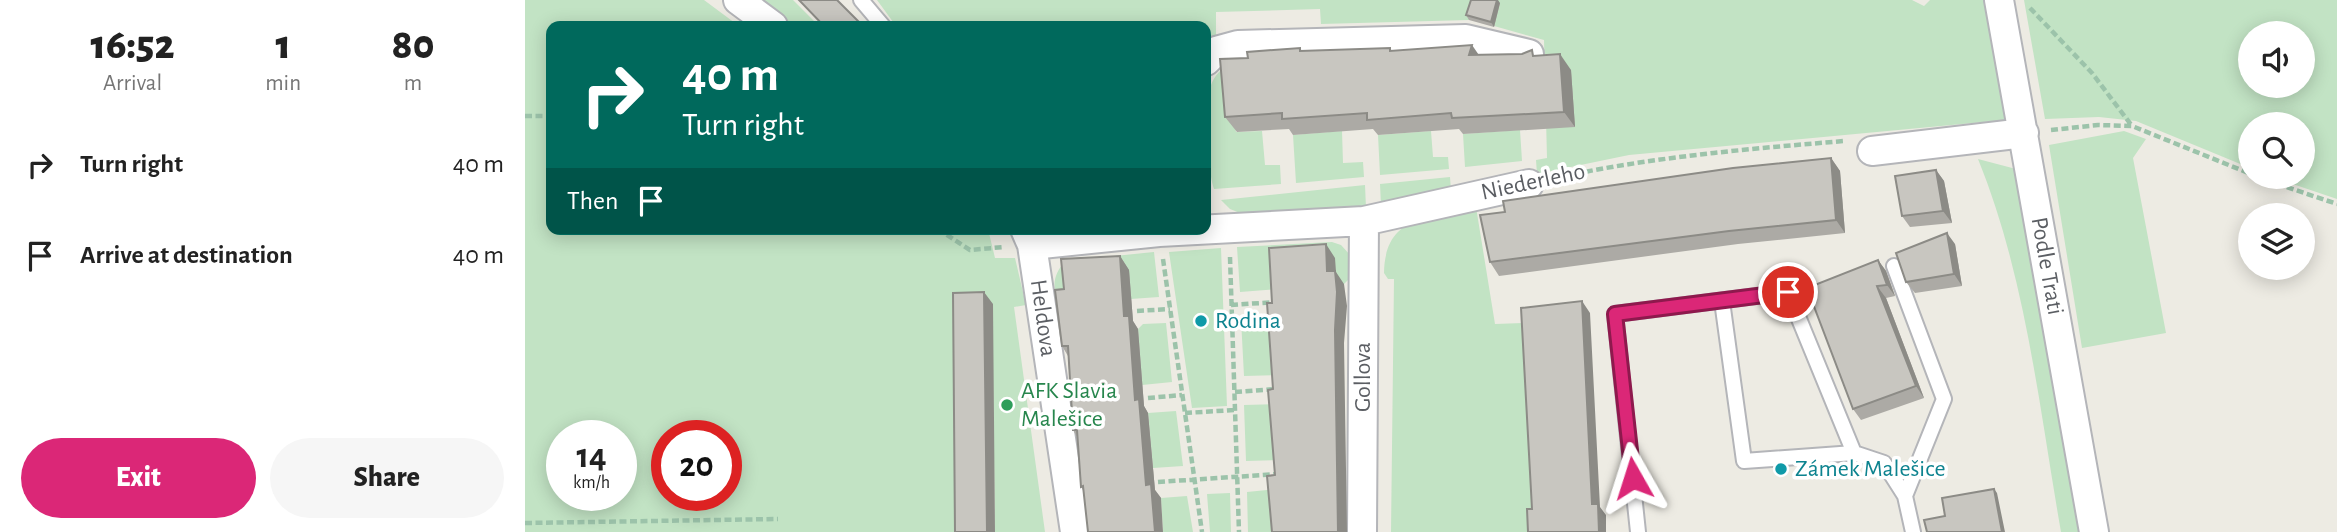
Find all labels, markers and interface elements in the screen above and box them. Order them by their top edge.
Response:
map controls [2238,21,2315,280]
button: sound [2238,21,2315,98]
text: 16:52 [91,24,175,66]
text: 1 [275,24,291,66]
text: 80 [392,24,434,66]
icon: right [567,49,658,140]
text: 40 m [682,51,779,100]
text: Arrival [103,72,162,95]
text: min [265,72,301,95]
text: m [404,72,422,95]
text: Turn right [682,109,804,141]
button: search [2238,112,2315,189]
icon: right [21,146,59,184]
text: Turn right [80,151,183,177]
text: 40 m [453,151,504,177]
street label: Niederleho [1479,159,1587,205]
icon: arrive [632,182,670,220]
text: Then [567,188,618,214]
button: layers [2238,203,2315,280]
street label: Podle Trati [2027,215,2067,317]
icon: arrive [21,237,59,275]
text: Arrive at destination [80,242,293,268]
text: 40 m [453,242,504,268]
pin [1758,262,1818,322]
icon: arrive [1769,273,1807,311]
street label: Heldova [1026,278,1060,358]
place label: Rodina [1215,309,1281,333]
marker: Rodina [1193,313,1209,329]
street label: Gollova [1351,342,1375,412]
place label: AFK Slavia Malešice [1021,379,1117,431]
marker: AFK Slavia Malešice [999,397,1015,413]
speed limit sign: 20 [651,420,742,511]
button: Exit [21,438,256,518]
button: Share [270,438,504,518]
text: 14 [576,439,607,474]
position arrow [1596,441,1670,515]
place label: Zámek Malešice [1795,457,1945,481]
marker: Zámek Malešice [1773,461,1789,477]
text: km/h [573,474,610,492]

